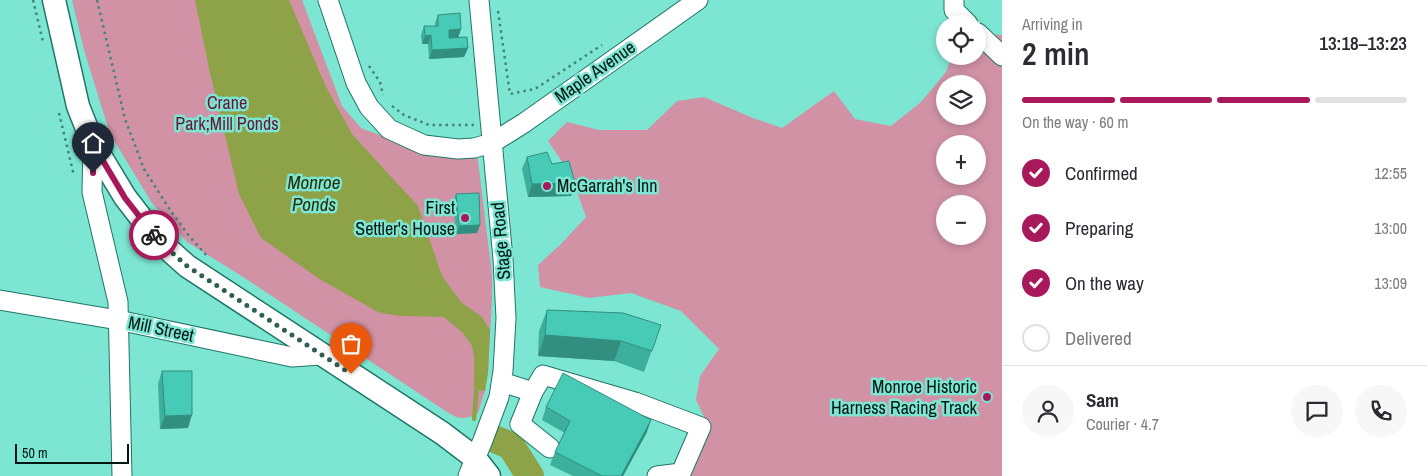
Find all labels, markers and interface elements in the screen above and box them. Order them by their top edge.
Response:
text: Arriving in [1022,13,1083,35]
map controls [936,15,986,245]
button: locate [936,15,986,65]
text: 13:18–13:23 [1319,30,1407,56]
text: 2 min [1022,32,1090,75]
street label: Maple Avenue [549,35,640,109]
button: layers [936,75,986,125]
park label: Crane Park;Mill Ponds [175,90,279,136]
text: On the way · 60 m [1022,111,1128,133]
pin [72,122,114,173]
icon: home [79,129,107,157]
button: + [936,135,986,185]
icon: check [1022,159,1050,187]
text: Confirmed [1065,160,1138,186]
text: 12:55 [1374,162,1407,184]
water label: Monroe Ponds [288,169,340,217]
place label: McGarrah's Inn [557,173,657,198]
marker: McGarrah's Inn [541,180,553,192]
place label: First Settler's House [355,195,455,241]
button: − [936,195,986,245]
street label: Stage Road [485,201,516,281]
courier [129,210,179,260]
marker: First Settler's House [459,212,471,224]
icon: check [1022,214,1050,242]
text: Preparing [1065,215,1133,241]
text: 13:00 [1374,217,1407,239]
icon: bike [140,221,168,249]
icon: check [1022,269,1050,297]
text: On the way [1065,270,1144,296]
text: 13:09 [1374,272,1407,294]
street label: Mill Street [126,309,196,348]
pin [330,323,372,374]
text: Delivered [1065,325,1132,351]
icon: bag [337,330,365,358]
place label: Monroe Historic Harness Racing Track [831,374,978,420]
button: person [1022,385,1074,437]
button: chat [1291,385,1343,437]
button: phone [1355,385,1407,437]
text: Sam [1086,387,1119,413]
marker: Monroe Historic Harness Racing Track [981,391,993,403]
text: Courier · 4.7 [1086,413,1159,435]
scale bar [15,441,129,464]
text: 50 m [22,444,48,462]

